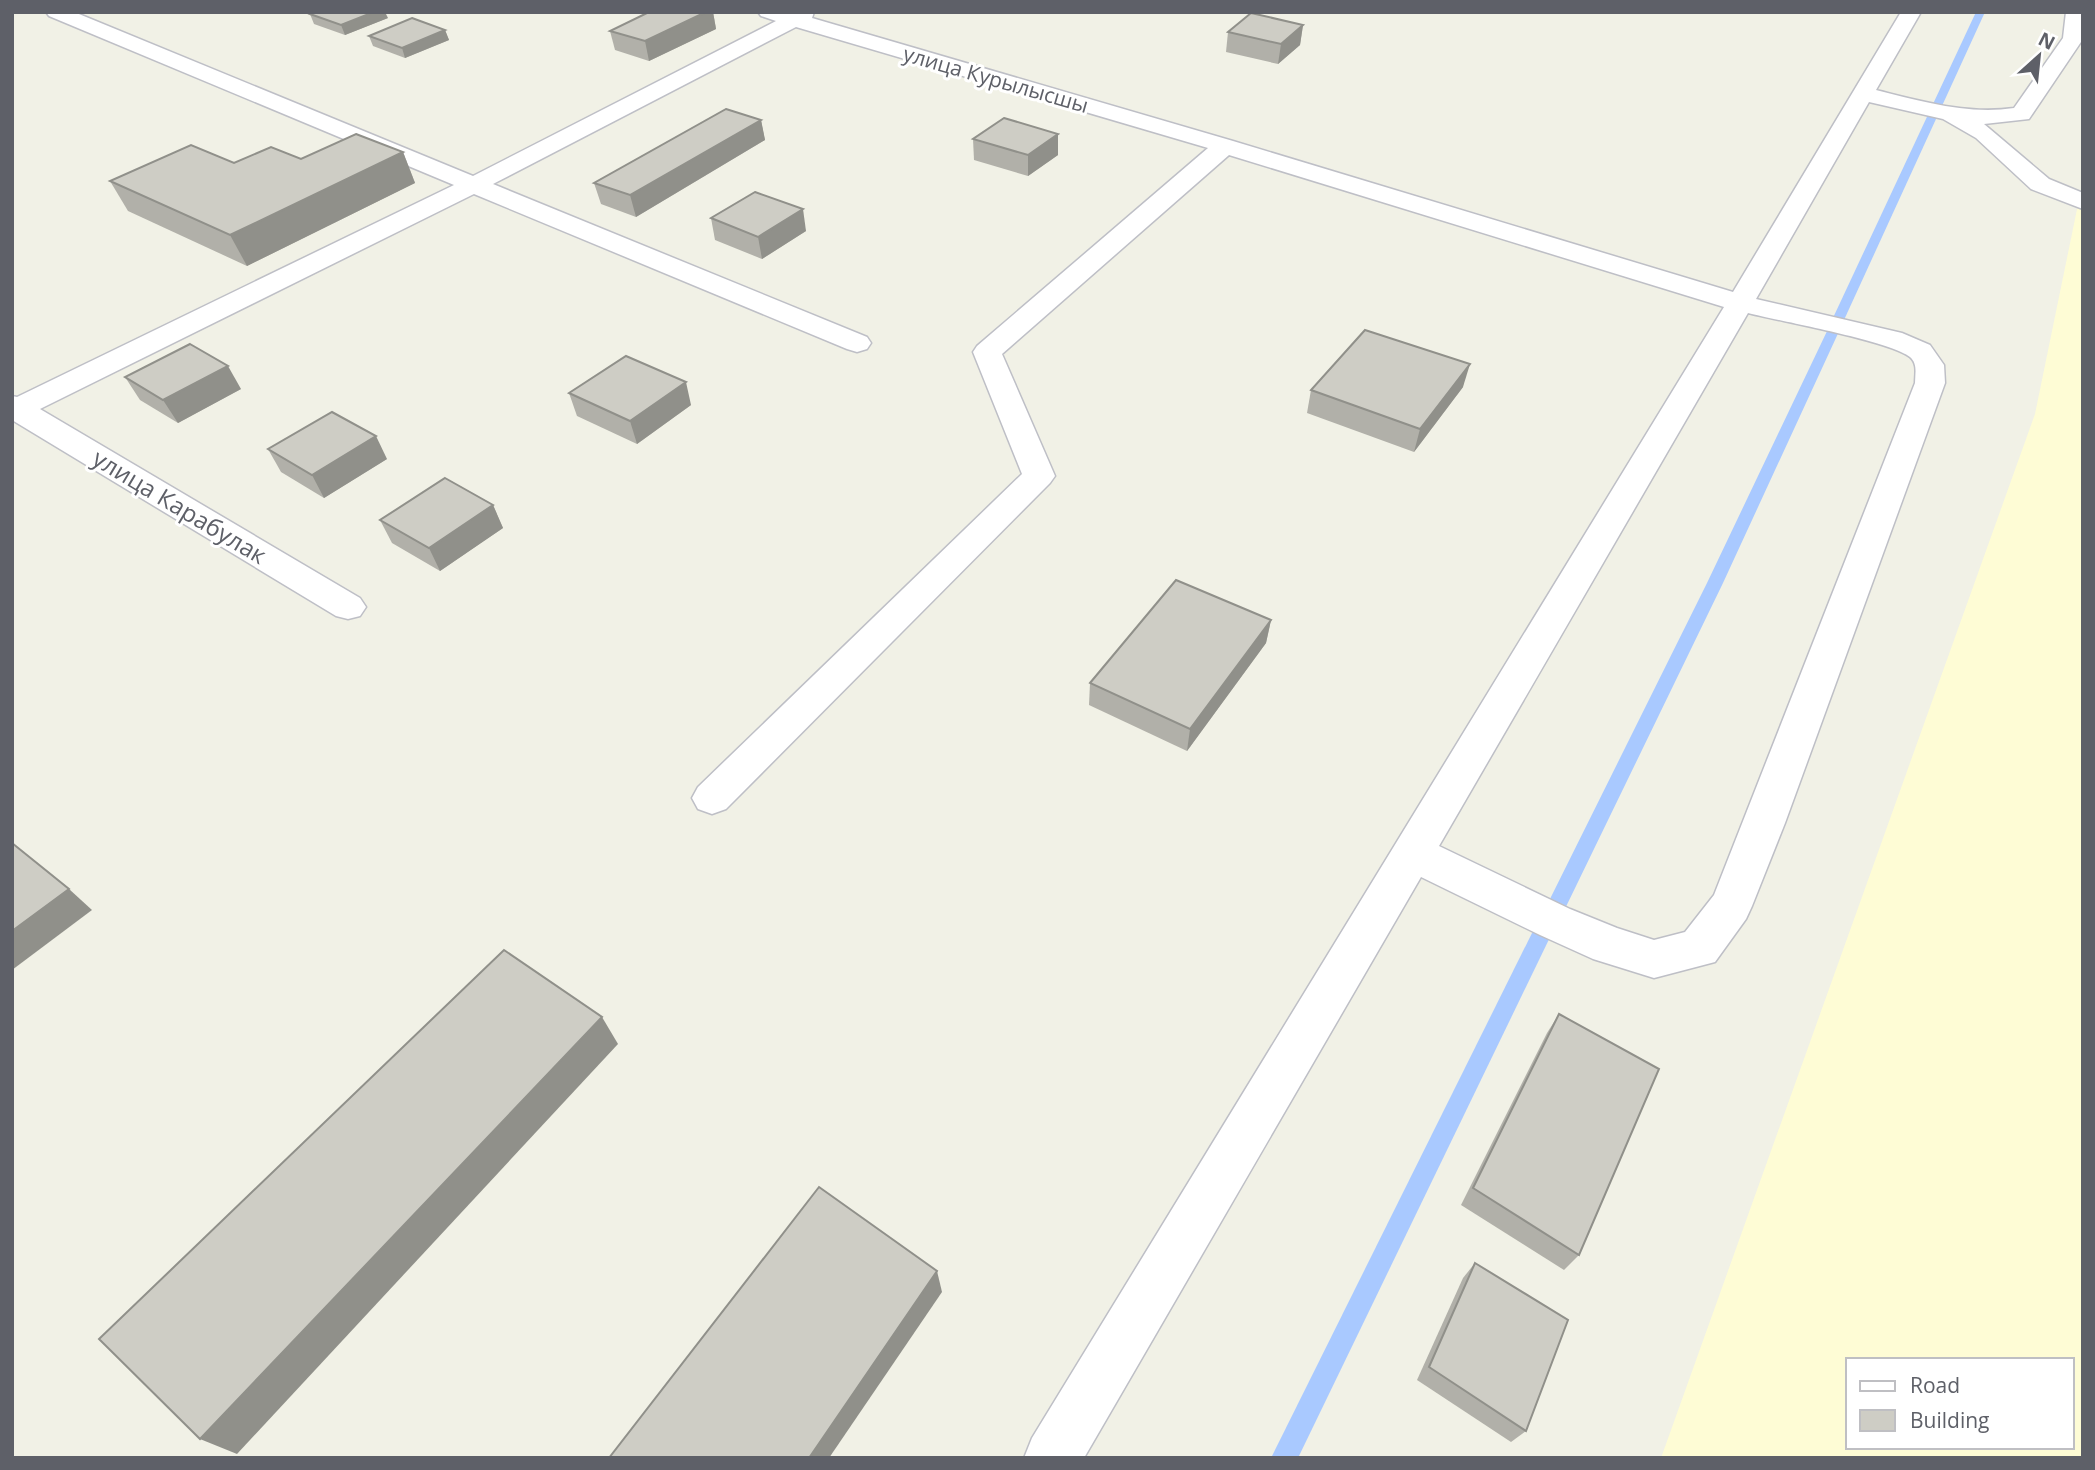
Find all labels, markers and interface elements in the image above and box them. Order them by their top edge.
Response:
north arrow [2004,21,2074,91]
text: N [2034,26,2060,56]
street label: улица Курылысшы [900,39,1092,119]
street label: улица Карабулак [87,441,274,571]
legend [1846,1358,2074,1449]
text: Road [1910,1371,1960,1399]
text: Building [1910,1406,1989,1434]

